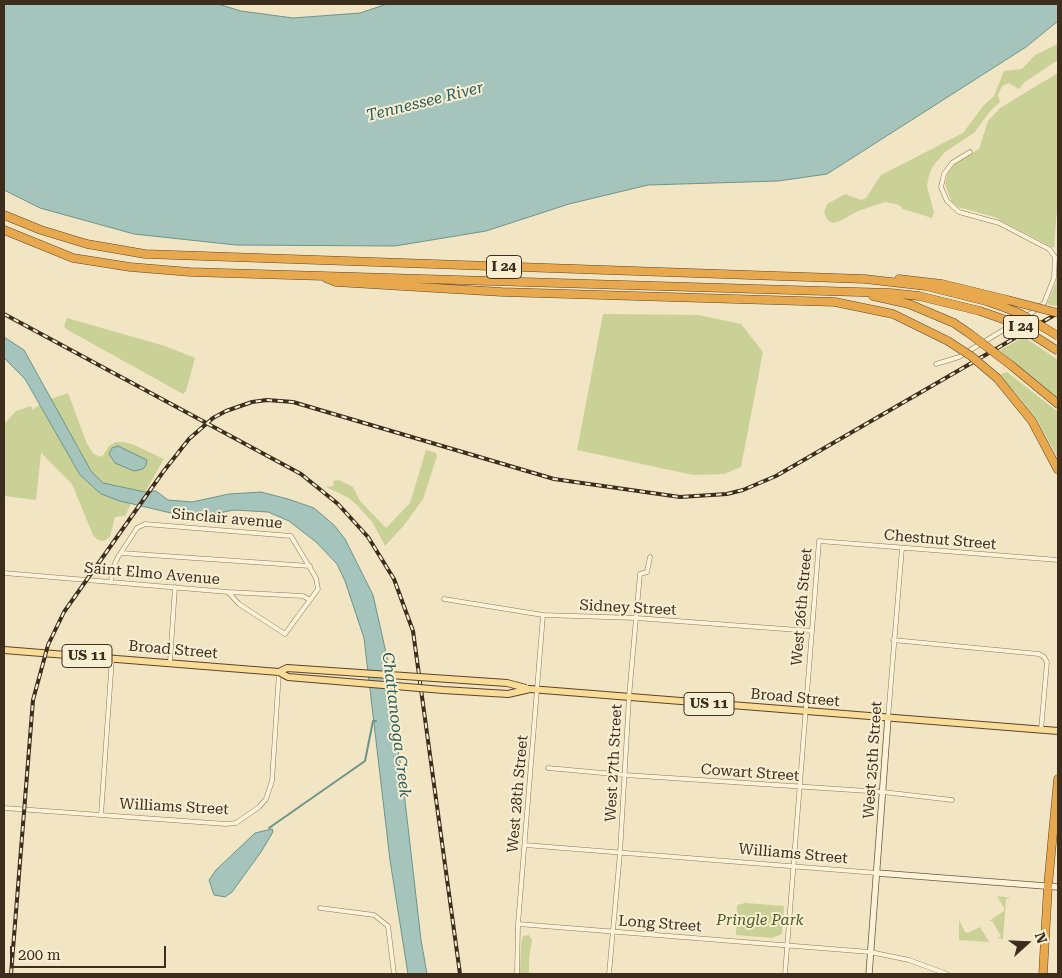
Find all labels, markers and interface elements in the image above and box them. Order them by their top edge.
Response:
water label: Tennessee River [364,78,486,126]
road number: I 24 [486,256,522,278]
road number: I 24 [1004,316,1038,338]
street label: Sinclair avenue [171,505,283,533]
street label: Chestnut Street [883,526,997,554]
street label: West 26th Street [788,547,816,667]
street label: Saint Elmo Avenue [83,559,221,589]
street label: Sidney Street [579,596,677,620]
street label: Broad Street [128,637,218,663]
road number: US 11 [62,644,112,668]
water label: Chattanooga Creek [378,651,414,799]
street label: Broad Street [750,685,840,711]
road number: US 11 [684,692,734,716]
street label: West 25th Street [860,700,886,820]
street label: West 27th Street [602,703,626,823]
street label: West 28th Street [504,734,532,854]
street label: Cowart Street [700,761,800,785]
street label: Williams Street [119,795,229,819]
street label: Williams Street [738,840,848,868]
street label: Long Street [618,912,702,936]
park label: Pringle Park [716,912,804,930]
north arrow [1002,918,1052,968]
text: N [1032,930,1050,946]
scale bar [12,936,169,968]
text: 200 m [18,946,61,964]

